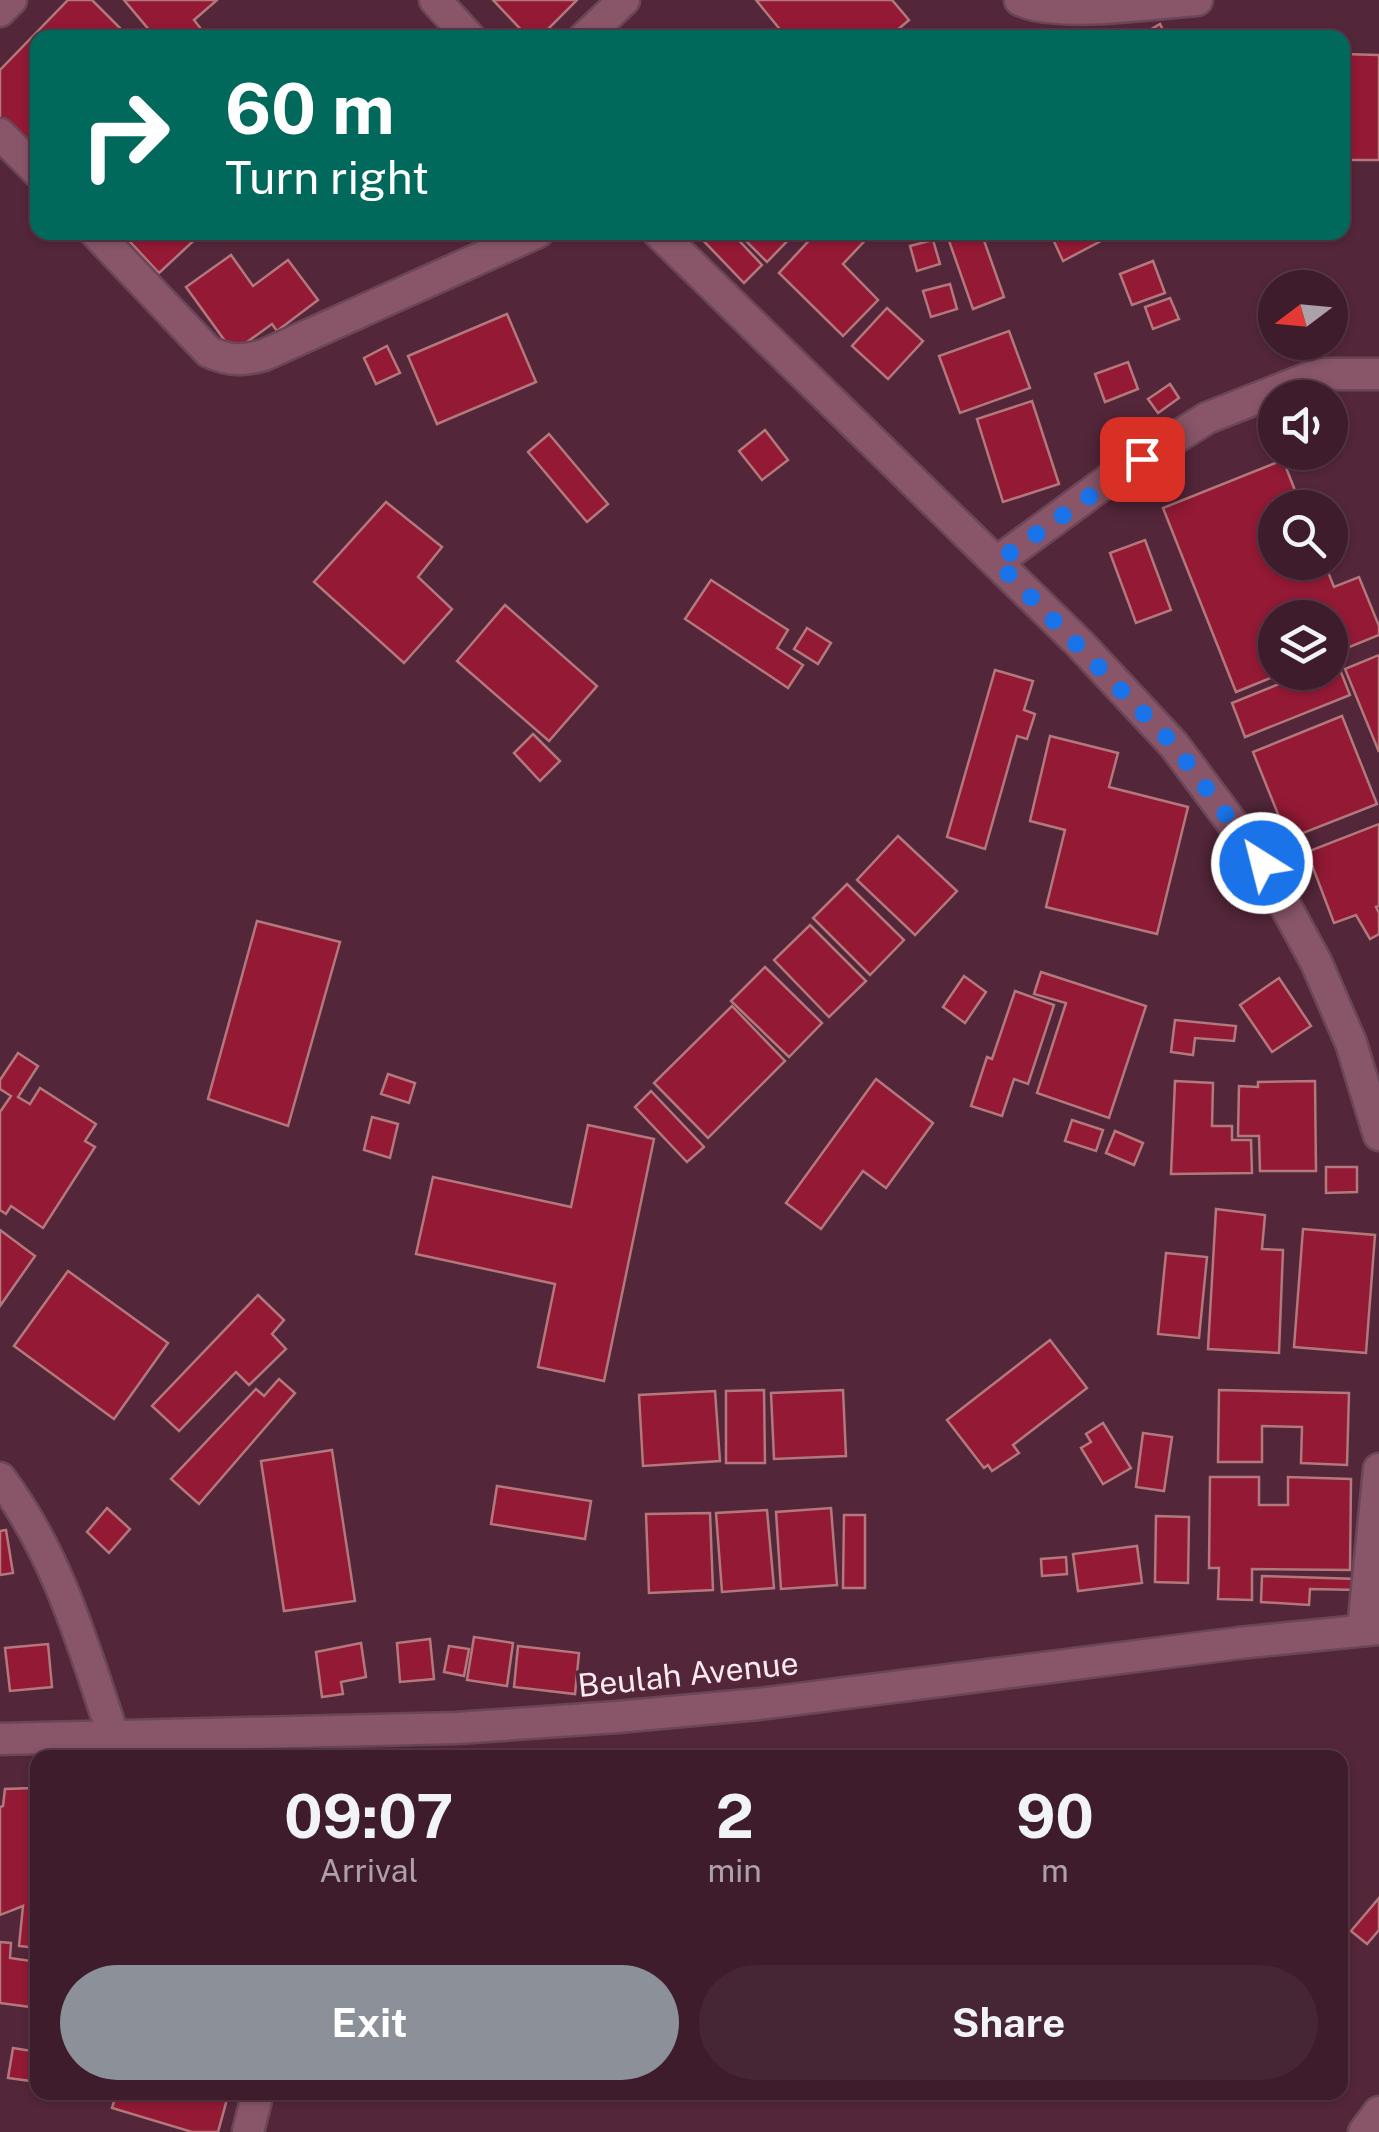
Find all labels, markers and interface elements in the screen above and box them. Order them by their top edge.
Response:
text: 60 m [225,67,395,150]
icon: right [60,70,190,200]
text: Turn right [225,151,429,204]
north arrow [1258,270,1348,360]
map controls [1258,270,1348,690]
button: sound [1258,380,1348,470]
pin [1100,417,1185,502]
icon: arrive [1115,432,1170,487]
button: search [1258,490,1348,580]
button: layers [1258,600,1348,690]
position arrow [1210,811,1314,915]
street label: Beulah Avenue [576,1644,800,1704]
text: 09:07 [284,1781,454,1852]
text: 2 [716,1781,754,1852]
text: 90 [1016,1781,1094,1852]
text: Arrival [319,1852,418,1889]
text: min [708,1852,762,1889]
text: m [1041,1852,1069,1889]
button: Exit [60,1965,679,2080]
button: Share [699,1965,1318,2080]

